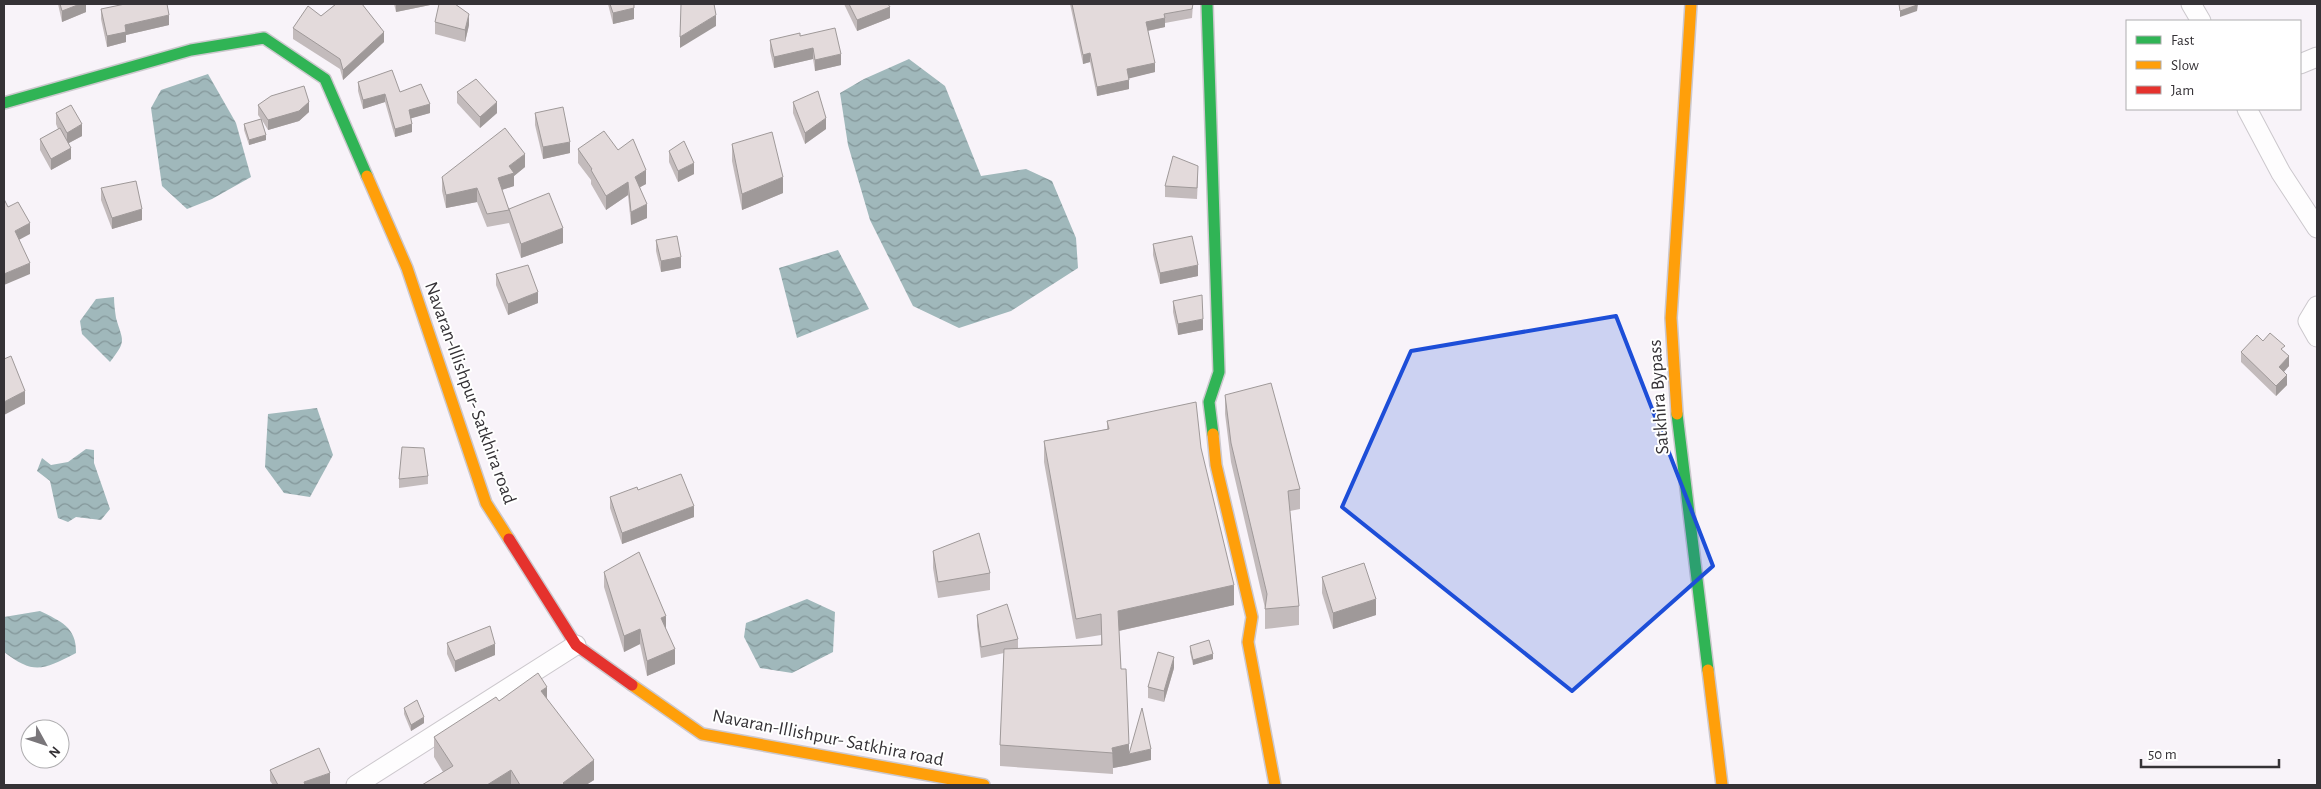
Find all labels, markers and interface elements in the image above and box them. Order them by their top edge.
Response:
legend [2126,20,2301,110]
text: Fast [2171,33,2195,48]
text: Slow [2171,58,2199,73]
text: Jam [2171,83,2194,98]
street label: Navaran-Illishpur- Satkhira road [421,279,519,507]
street label: Satkhira Bypass [1646,339,1672,455]
street label: Navaran-Illishpur- Satkhira road [711,706,945,770]
north arrow [20,719,70,769]
scale bar [2141,736,2278,768]
text: N [46,743,63,760]
text: 50 m [2148,747,2177,762]

